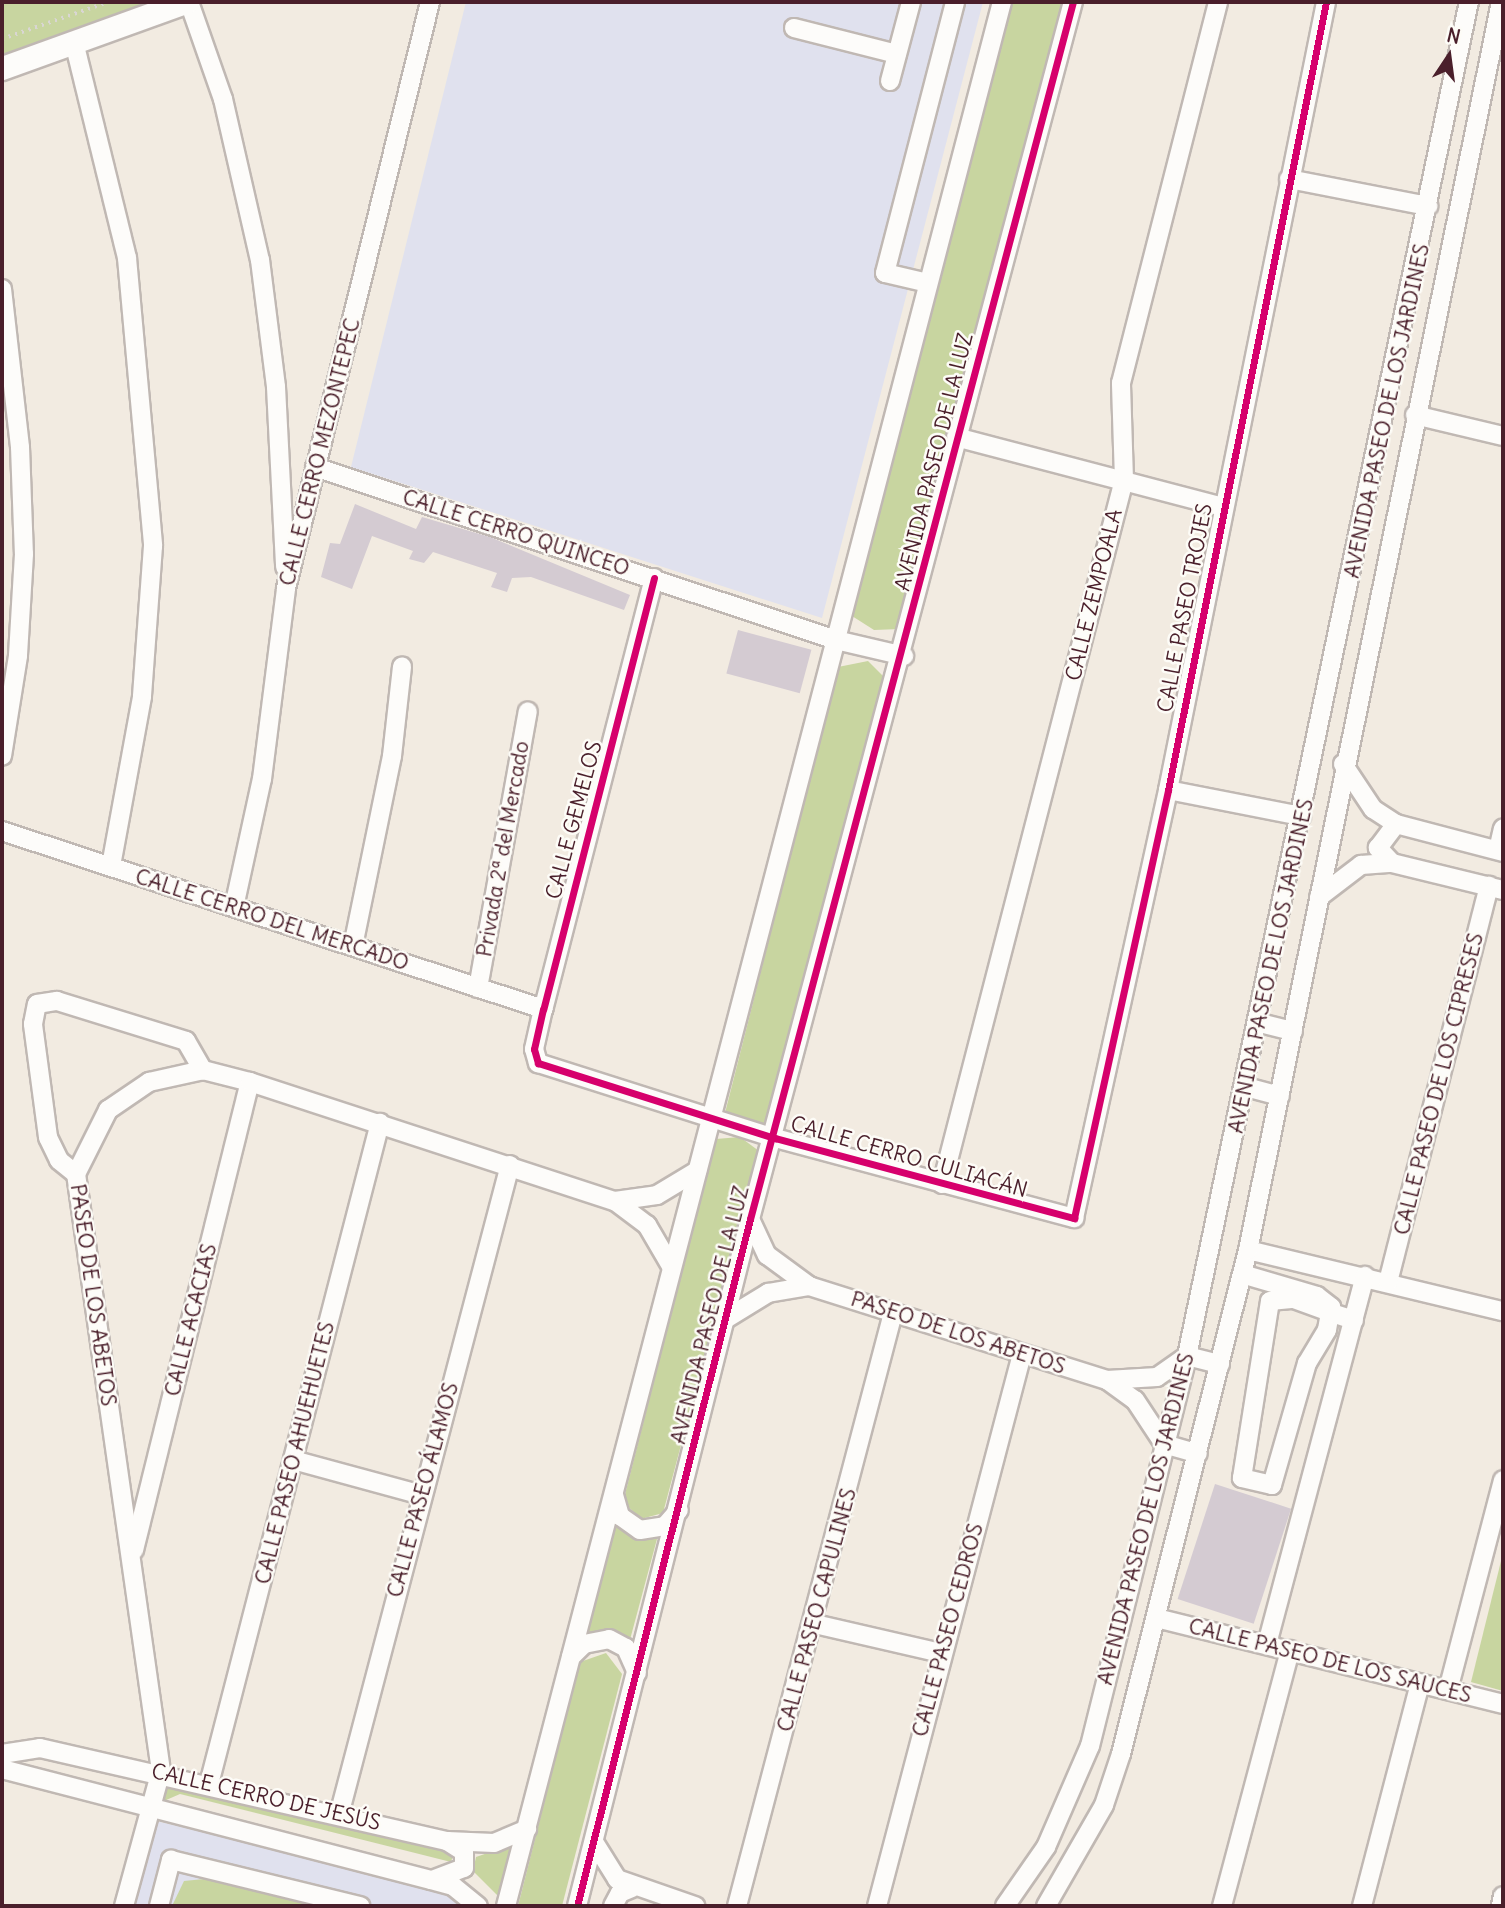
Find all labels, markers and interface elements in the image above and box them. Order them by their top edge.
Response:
north arrow [1414,21,1484,91]
text: N [1445,22,1463,49]
street label: AVENIDA PASEO DE LOS JARDINES [1339,241,1435,581]
street label: CALLE CERRO MEZONTEPEC [275,316,365,588]
street label: AVENIDA PASEO DE LA LUZ [890,330,978,594]
street label: CALLE CERRO QUINCEO [399,484,633,582]
street label: CALLE PASEO TROJES [1152,501,1218,715]
street label: CALLE ZEMPOALA [1060,507,1128,683]
street label: CALLE GEMELOS [541,738,607,902]
street label: Privada 2ª del Mercado [472,739,534,959]
street label: AVENIDA PASEO DE LOS JARDINES [1223,796,1319,1136]
street label: CALLE CERRO DEL MERCADO [132,864,412,976]
street label: CALLE PASEO DE LOS CIPRESES [1389,930,1489,1238]
street label: CALLE CERRO CULIACÁN [788,1111,1030,1203]
street label: PASEO DE LOS ABETOS [65,1182,121,1408]
street label: AVENIDA PASEO DE LA LUZ [666,1183,754,1447]
street label: CALLE ACACIAS [160,1241,222,1399]
street label: PASEO DE LOS ABETOS [848,1286,1068,1380]
street label: CALLE PASEO AHUEHUETES [250,1319,340,1587]
street label: AVENIDA PASEO DE LOS JARDINES [1092,1350,1200,1688]
street label: CALLE PASEO ÁLAMOS [382,1380,464,1600]
street label: CALLE PASEO CAPULINES [772,1485,862,1735]
street label: CALLE PASEO CEDROS [907,1520,989,1740]
street label: CALLE PASEO DE LOS SAUCES [1186,1614,1474,1708]
street label: CALLE CERRO DE JESÚS [149,1758,383,1836]

